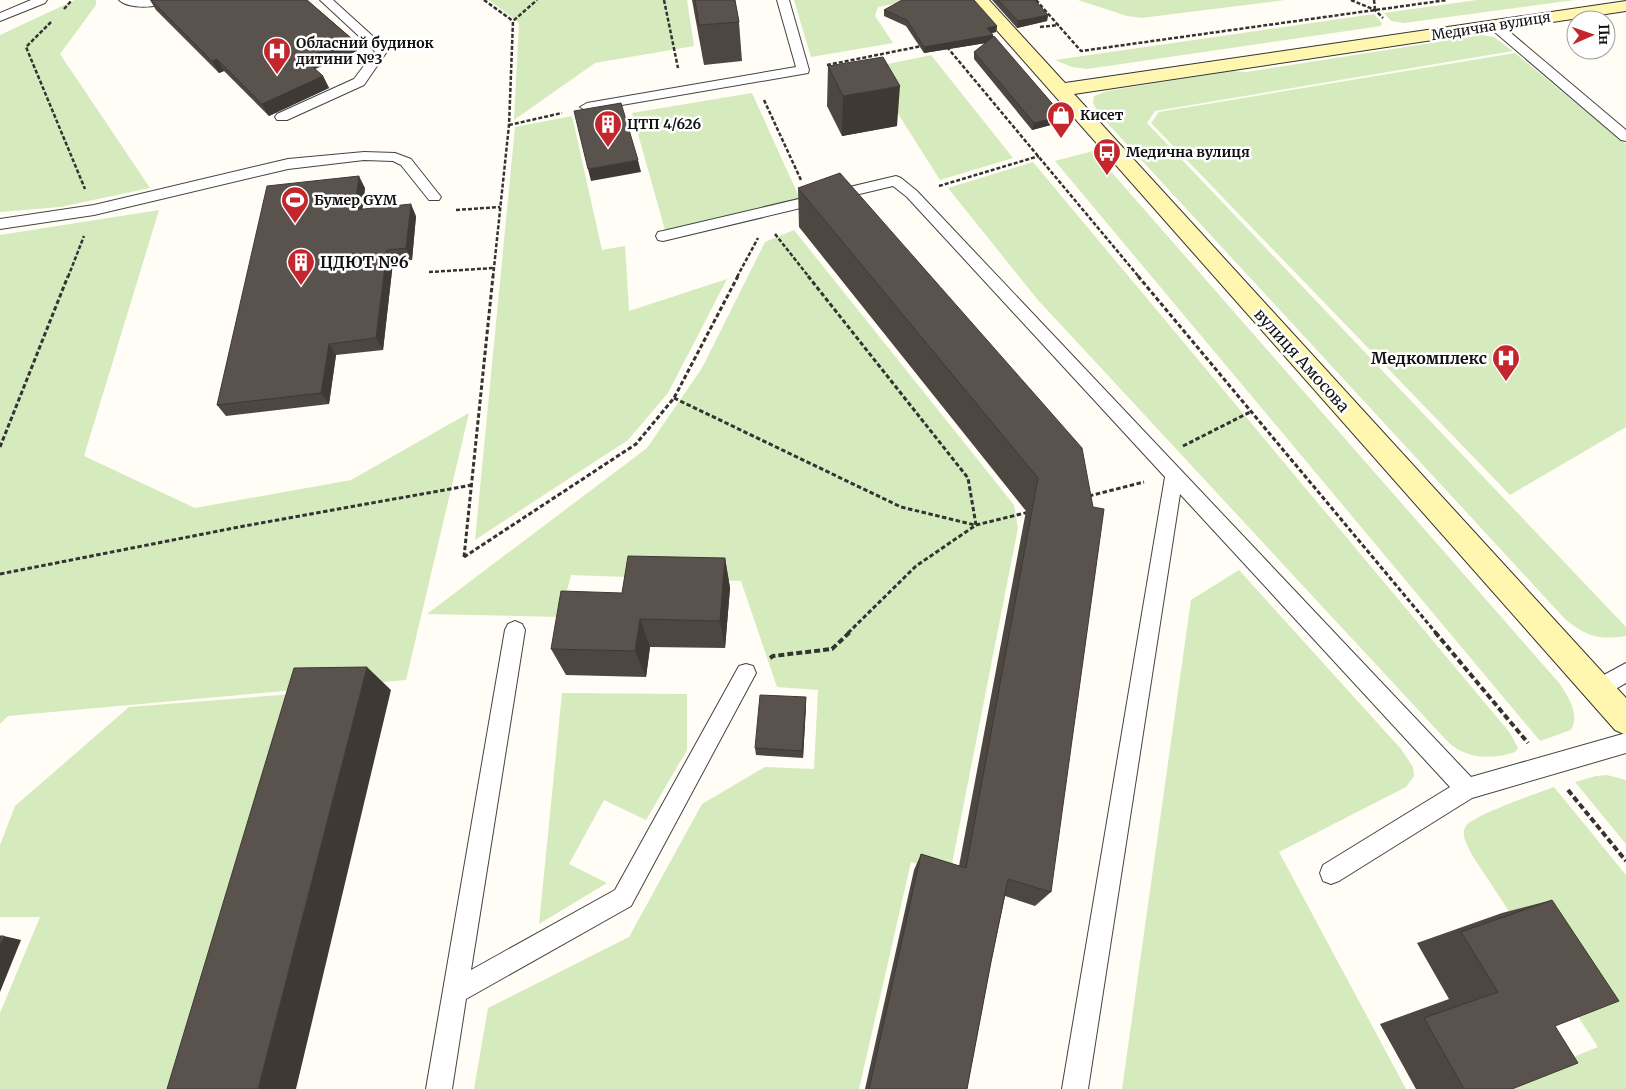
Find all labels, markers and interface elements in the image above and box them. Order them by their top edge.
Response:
street label: Медична вулиця [1430,8,1552,44]
north arrow [1566,10,1616,60]
text: Пн [1595,24,1613,45]
place label: Обласний будинок дитини №3 [295,34,434,68]
hospital icon: Обласний будинок дитини №3 [262,36,292,75]
shop icon: Кисет [1046,100,1076,139]
place label: Кисет [1080,106,1124,124]
building icon: ЦТП 4/626 [593,109,623,148]
place label: ЦТП 4/626 [627,115,702,133]
bus stop icon: Медична вулиця [1092,137,1122,176]
place label: Медична вулиця [1126,143,1250,161]
sports icon: Бумер GYM [280,185,310,224]
place label: Бумер GYM [314,191,398,209]
building icon: ЦДЮТ №6 [286,247,316,286]
place label: ЦДЮТ №6 [320,252,409,272]
street label: вулиця Амосова [1250,304,1354,416]
hospital icon: Медкомплекс [1491,343,1521,382]
place label: Медкомплекс [1371,348,1487,368]

